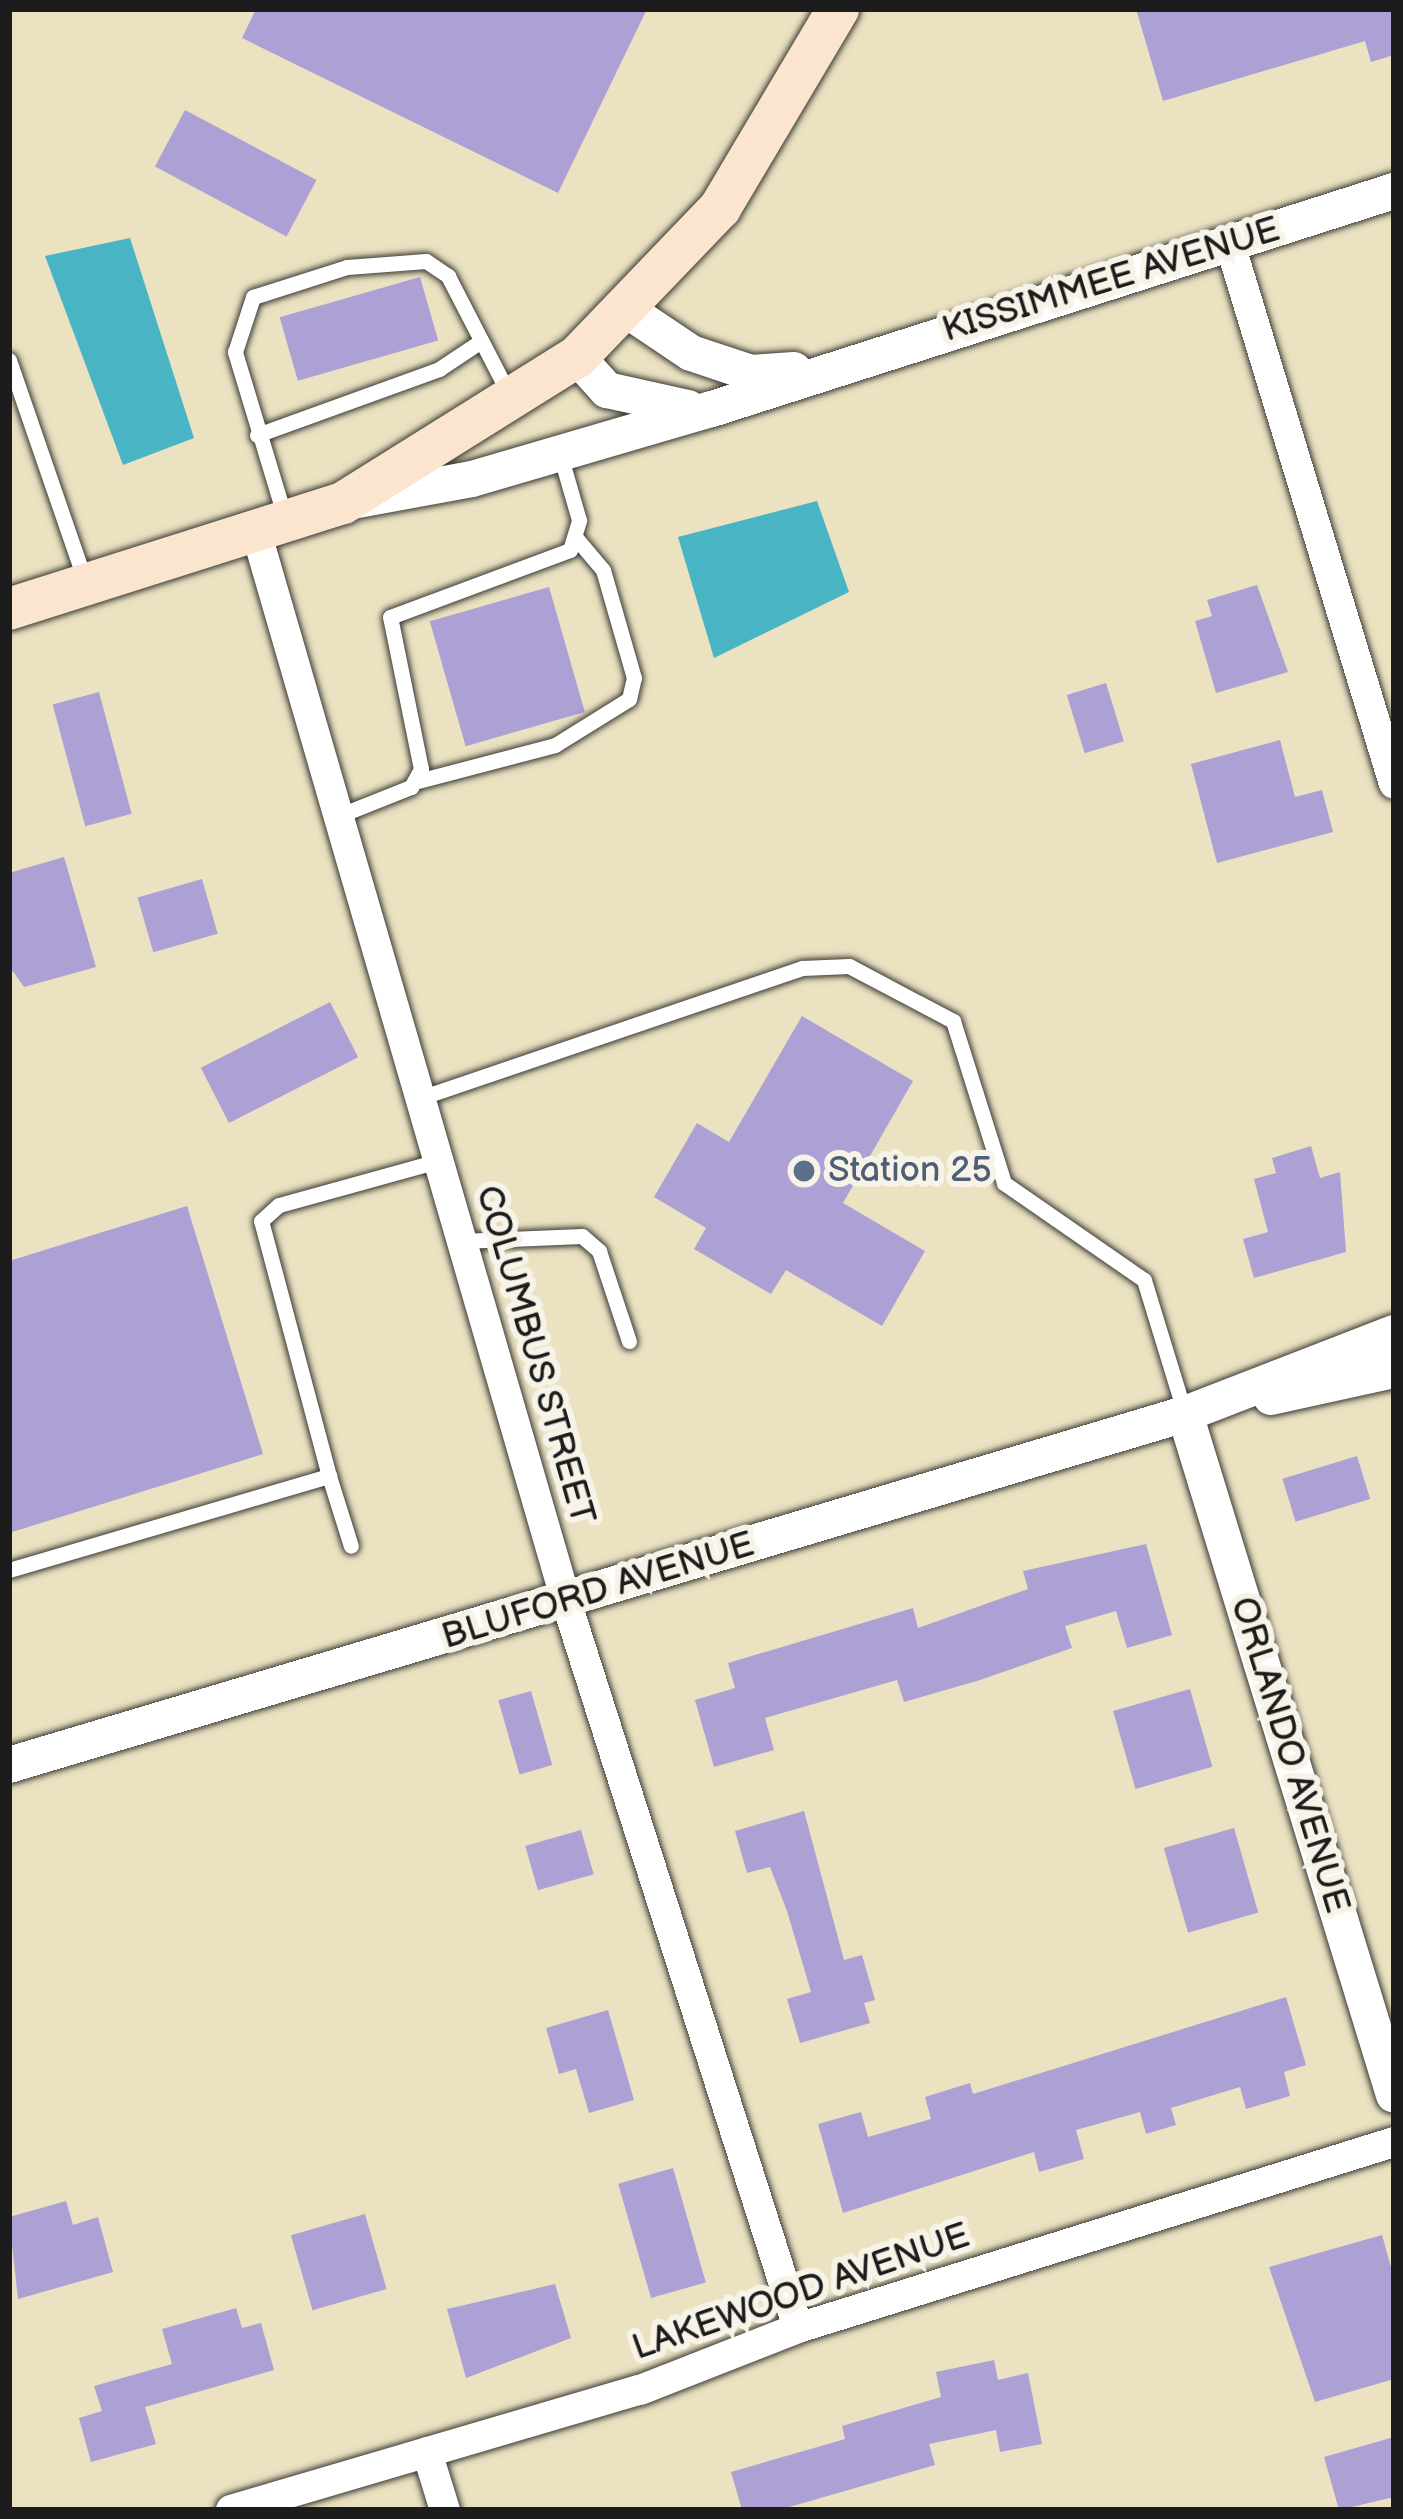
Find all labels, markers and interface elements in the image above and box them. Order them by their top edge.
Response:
street label: KISSIMMEE AVENUE [937,208,1285,352]
place label: Station 25 [828,1149,992,1193]
marker: Station 25 [791,1158,817,1184]
street label: COLUMBUS STREET [466,1180,604,1530]
street label: BLUFORD AVENUE [437,1523,759,1659]
street label: ORLANDO AVENUE [1221,1592,1359,1918]
street label: LAKEWOOD AVENUE [627,2214,975,2370]

